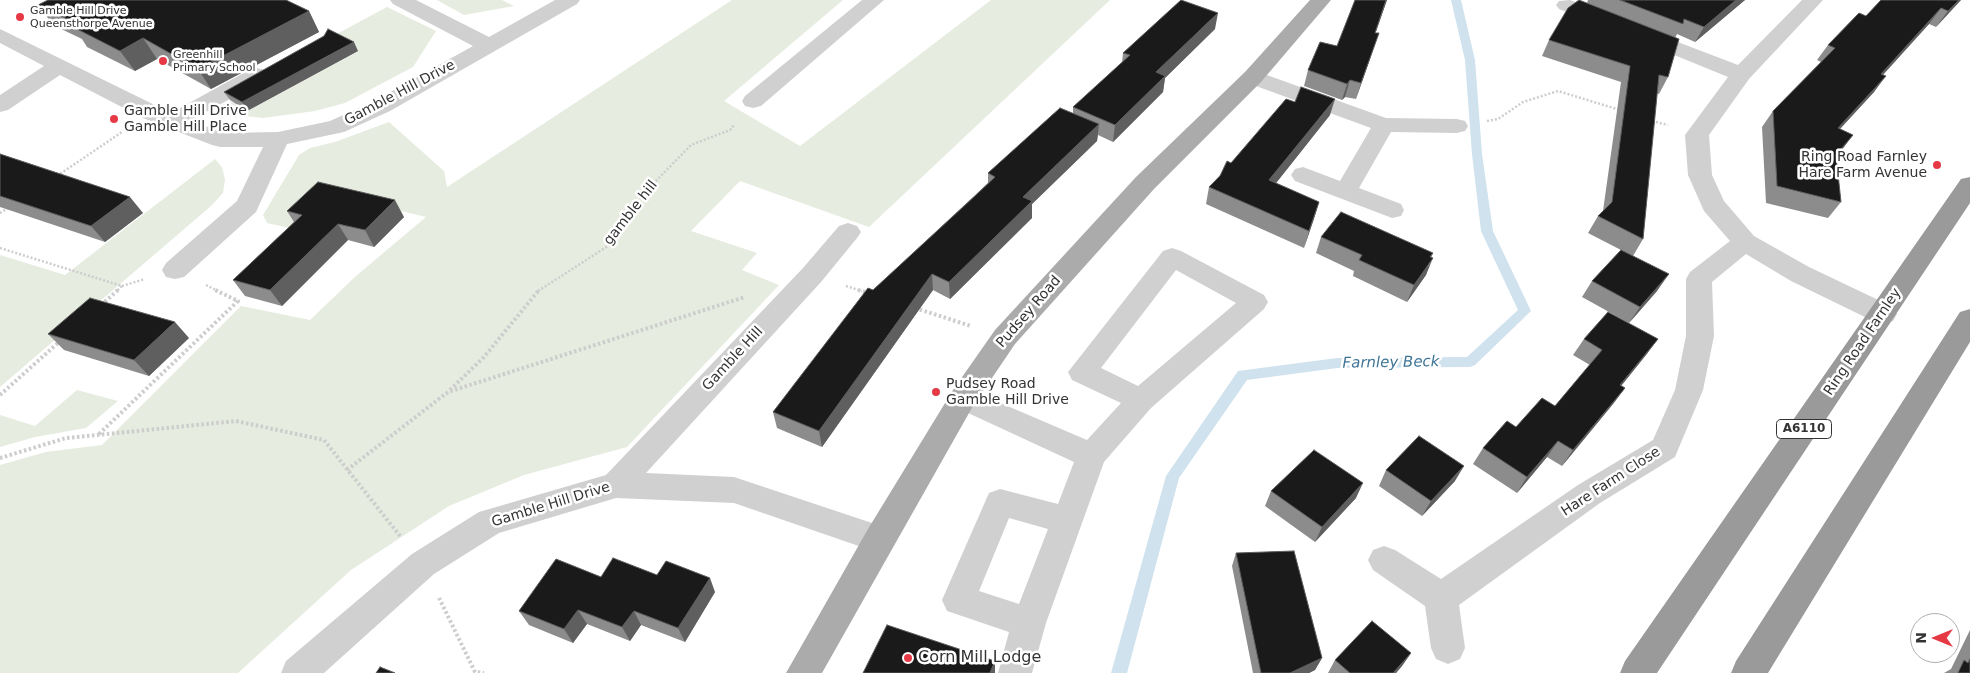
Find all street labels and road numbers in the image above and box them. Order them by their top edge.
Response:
street label: Gamble Hill Drive [342,57,458,129]
street label: gamble hill [601,177,661,249]
street label: Pudsey Road [993,273,1065,351]
street label: Ring Road Farnley [1821,285,1905,399]
street label: Gamble Hill [699,324,767,394]
road number: A6110 [1776,419,1832,438]
street label: Hare Farm Close [1558,444,1664,520]
street label: Gamble Hill Drive [490,479,612,531]

